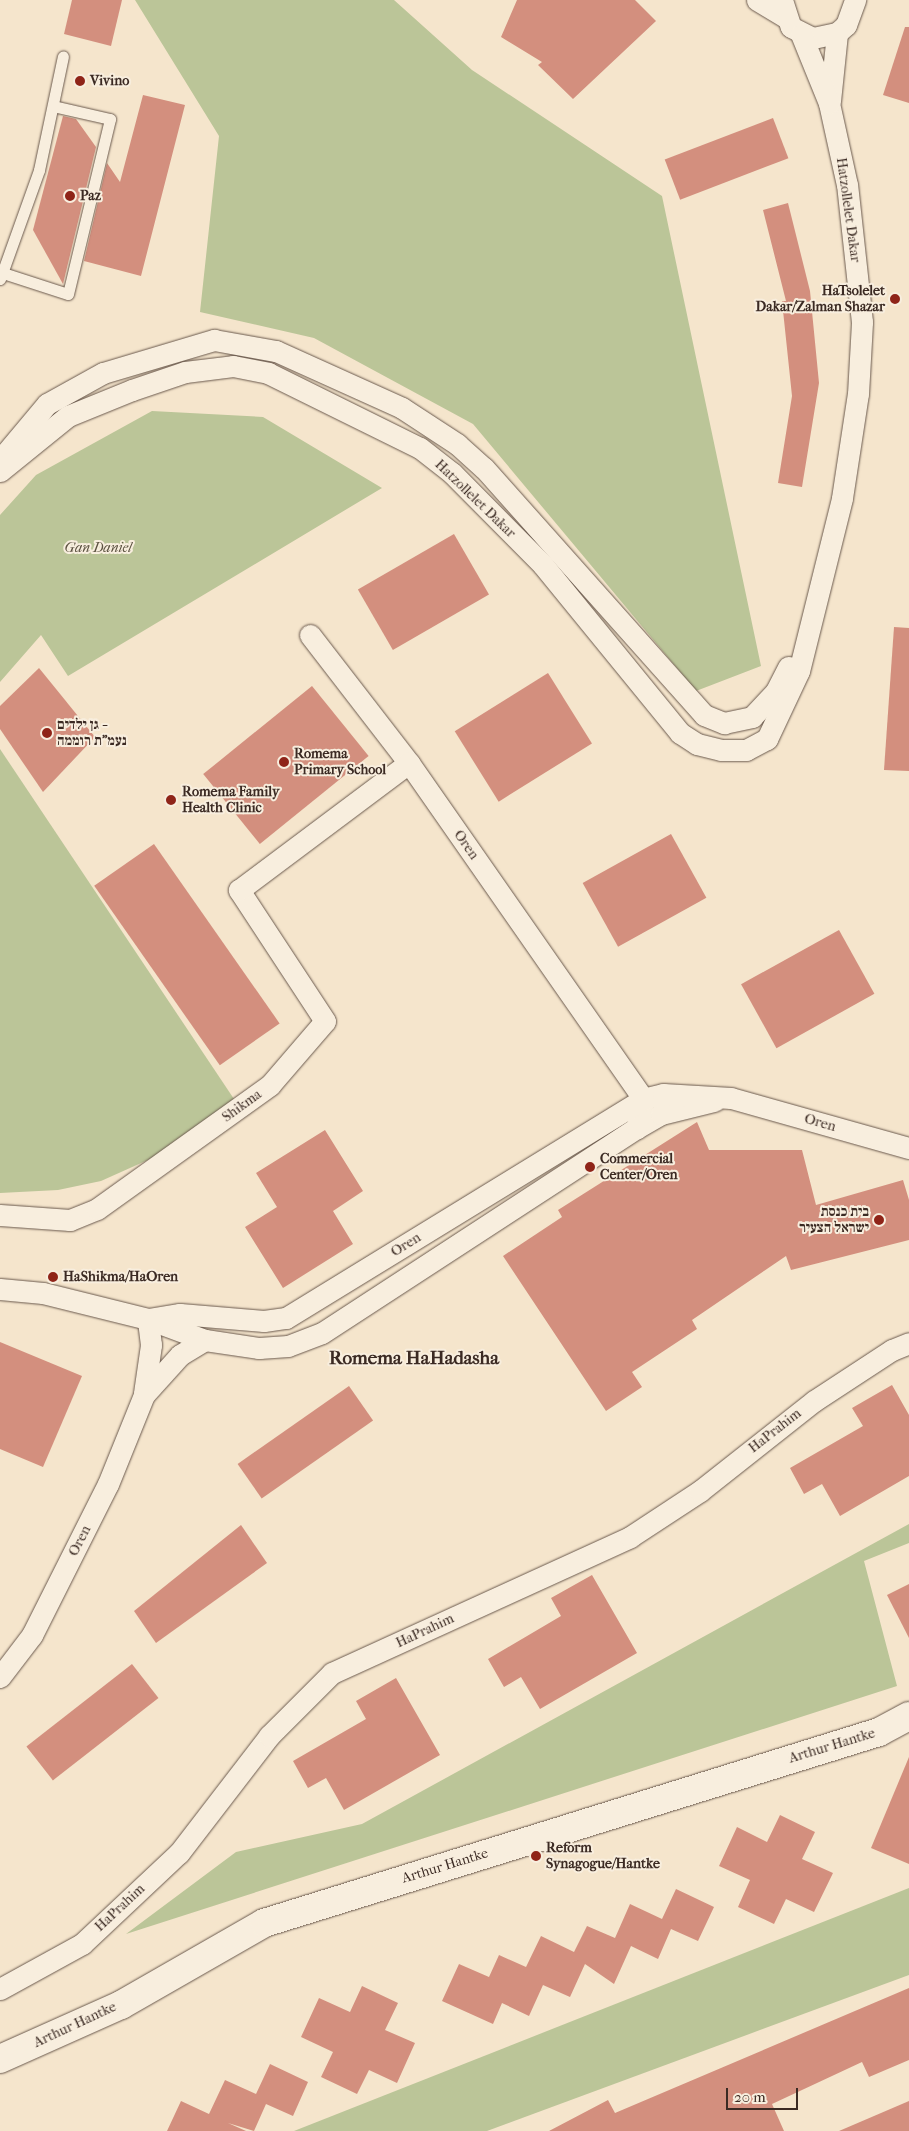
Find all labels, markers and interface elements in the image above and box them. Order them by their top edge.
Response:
place label: Vivino [90,73,129,89]
marker: Vivino [74,75,86,87]
street label: Hatzollelet Dakar [832,157,864,263]
place label: Paz [80,188,101,204]
marker: Paz [64,190,76,202]
place label: HaTsolelet Dakar/Zalman Shazar [756,283,885,316]
marker: HaTsolelet Dakar/Zalman Shazar [889,293,901,305]
street label: Hatzollelet Dakar [431,456,519,542]
park label: Gan Daniel [64,540,132,556]
place label: גן ילדים - נעמ"ת רוממה [57,717,127,750]
marker: גן ילדים - נעמ"ת רוממה [41,727,53,739]
place label: Romema Primary School [294,746,386,779]
marker: Romema Primary School [278,756,290,768]
place label: Romema Family Health Clinic [182,784,279,816]
marker: Romema Family Health Clinic [164,793,178,807]
street label: Oren [450,827,482,863]
street label: Shikma [219,1086,265,1126]
street label: Oren [802,1111,838,1135]
place label: Commercial Center/Oren [600,1151,678,1184]
marker: Commercial Center/Oren [584,1161,596,1173]
place label: בית כנסת ישראל הצעיר [799,1204,869,1236]
marker: בית כנסת ישראל הצעיר [873,1214,885,1226]
street label: Oren [388,1229,424,1261]
place label: HaShikma/HaOren [63,1269,178,1285]
marker: HaShikma/HaOren [47,1271,59,1283]
district label: Romema HaHadasha [329,1348,499,1370]
street label: HaPrahim [745,1405,805,1457]
street label: Oren [65,1523,95,1559]
street label: HaPrahim [393,1610,457,1652]
street label: Arthur Hantke [787,1725,877,1767]
place label: Reform Synagogue/Hantke [546,1840,660,1872]
street label: Arthur Hantke [400,1845,490,1887]
marker: Reform Synagogue/Hantke [530,1850,542,1862]
street label: HaPrahim [92,1881,148,1935]
street label: Arthur Hantke [31,1999,119,2051]
scale bar [729,2078,802,2110]
text: 20 m [734,2088,766,2106]

